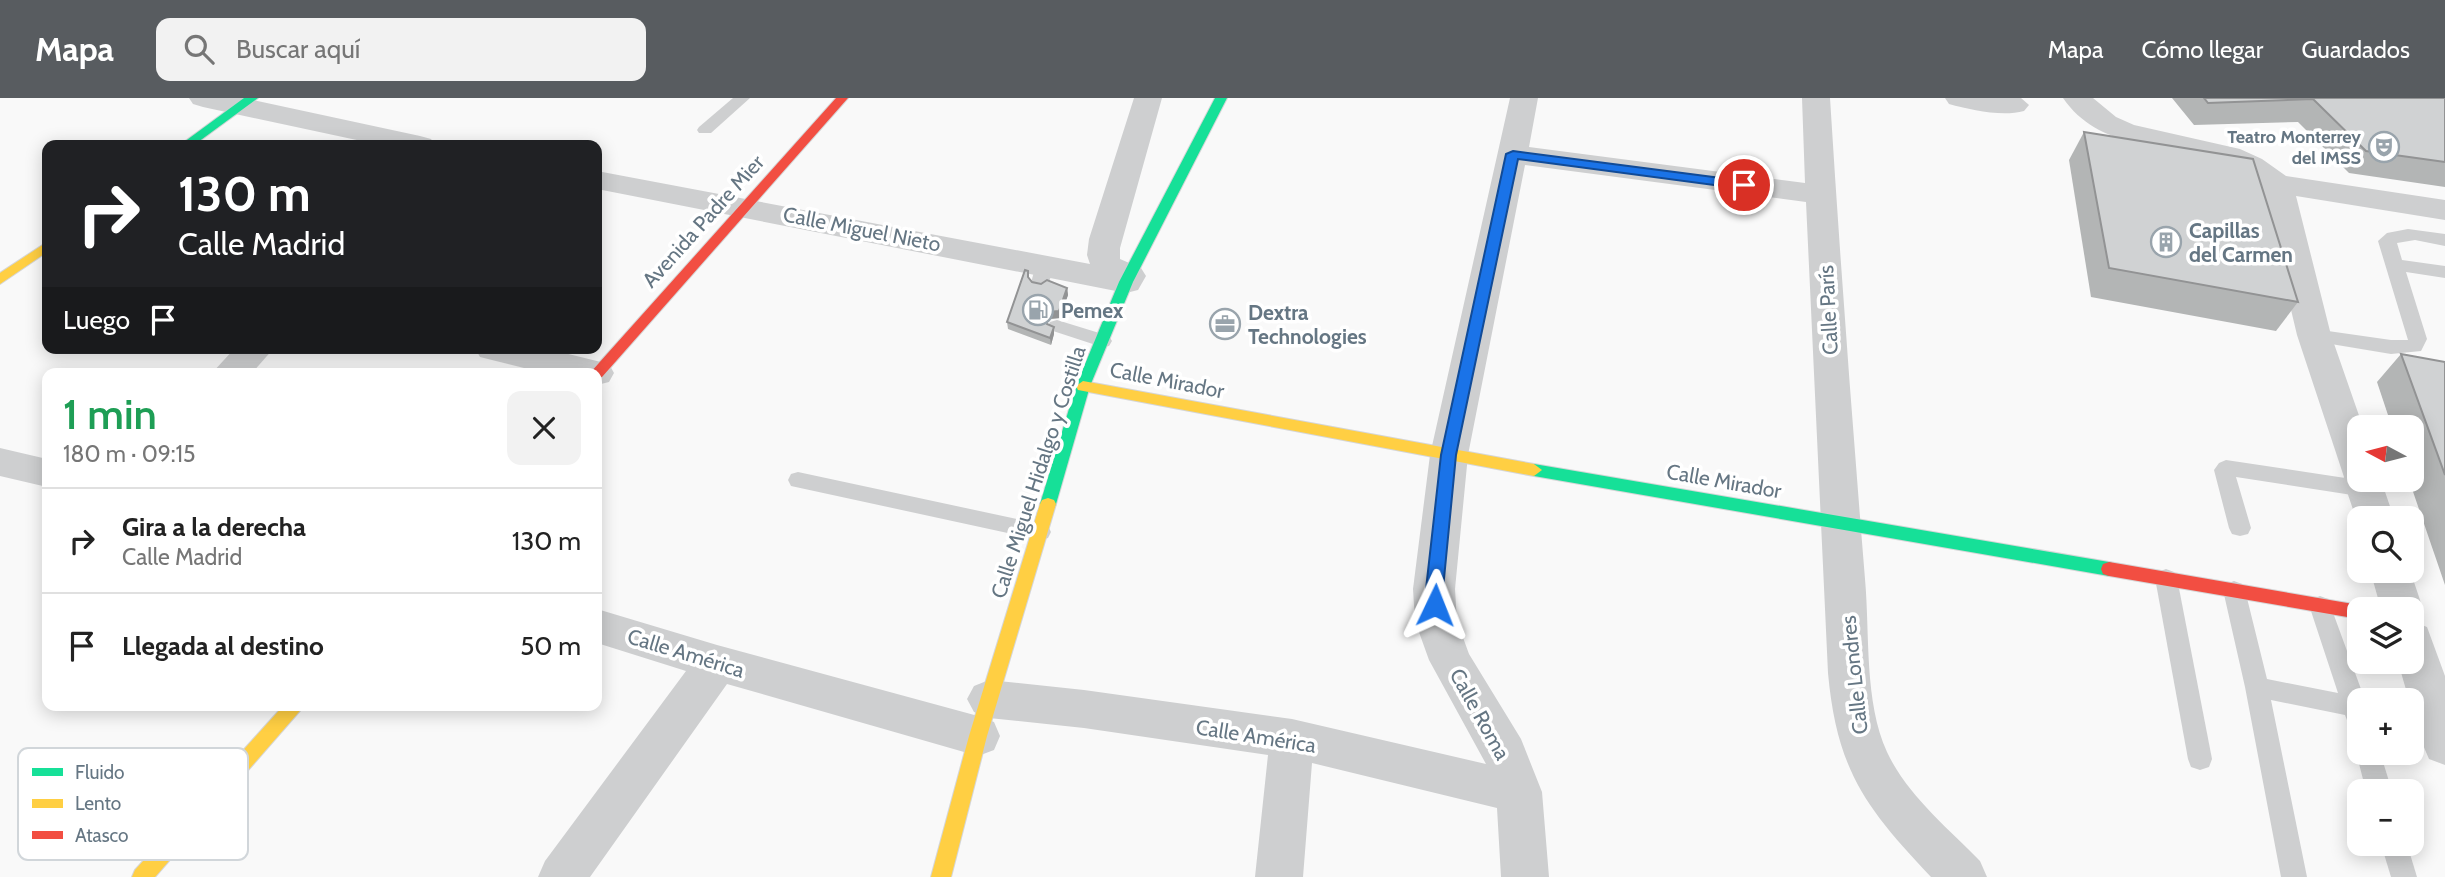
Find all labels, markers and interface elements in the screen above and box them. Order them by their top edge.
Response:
search box [156,18,646,81]
text: Mapa [35,29,114,69]
icon: search [180,30,218,68]
text: Buscar aquí [236,33,360,65]
text: Mapa [2048,35,2104,64]
text: Cómo llegar [2142,35,2263,64]
text: Guardados [2301,35,2410,64]
place label: Teatro Monterrey del IMSS [2227,126,2361,169]
theatre icon: Teatro Monterrey del IMSS [2367,130,2401,164]
street label: Avenida Padre Mier [637,149,769,292]
pin [1714,155,1774,215]
text: 130 m [178,164,311,223]
icon: arrive [1725,166,1763,204]
icon: right [63,168,154,259]
street label: Calle Miguel Nieto [781,201,943,257]
place label: Capillas del Carmen [2189,218,2293,267]
text: Calle Madrid [178,224,345,263]
building icon: Capillas del Carmen [2149,225,2183,259]
street label: Calle París [1813,264,1843,356]
fuel station icon: Pemex [1021,293,1055,327]
place label: Pemex [1061,298,1124,323]
place label: Dextra Technologies [1248,300,1367,349]
icon: arrive [144,301,182,339]
text: Luego [63,304,130,336]
office icon: Dextra Technologies [1208,307,1242,341]
street label: Calle Miguel Hidalgo y Costilla [985,343,1091,601]
street label: Calle Mirador [1108,357,1227,403]
text: 1 min [63,388,157,440]
button: close [507,391,581,465]
north arrow [2347,415,2424,492]
map controls [2347,415,2424,856]
text: 180 m · 09:15 [63,440,196,468]
street label: Calle Mirador [1665,459,1784,503]
button: search [2347,506,2424,583]
text: Gira a la derecha [122,511,306,543]
icon: right [63,522,101,560]
text: 130 m [512,525,581,557]
text: Calle Madrid [122,543,242,571]
position arrow [1398,568,1472,642]
button: layers [2347,597,2424,674]
street label: Calle Londres [1835,614,1873,736]
street label: Calle América [624,623,748,683]
icon: arrive [63,627,101,665]
text: Llegada al destino [122,630,324,662]
text: 50 m [520,630,581,662]
street label: Calle Roma [1445,664,1515,764]
button: + [2347,688,2424,765]
street label: Calle América [1194,714,1318,758]
legend [18,748,248,860]
text: Fluido [75,761,124,784]
button: − [2347,779,2424,856]
text: Lento [75,792,121,815]
text: Atasco [75,824,129,847]

